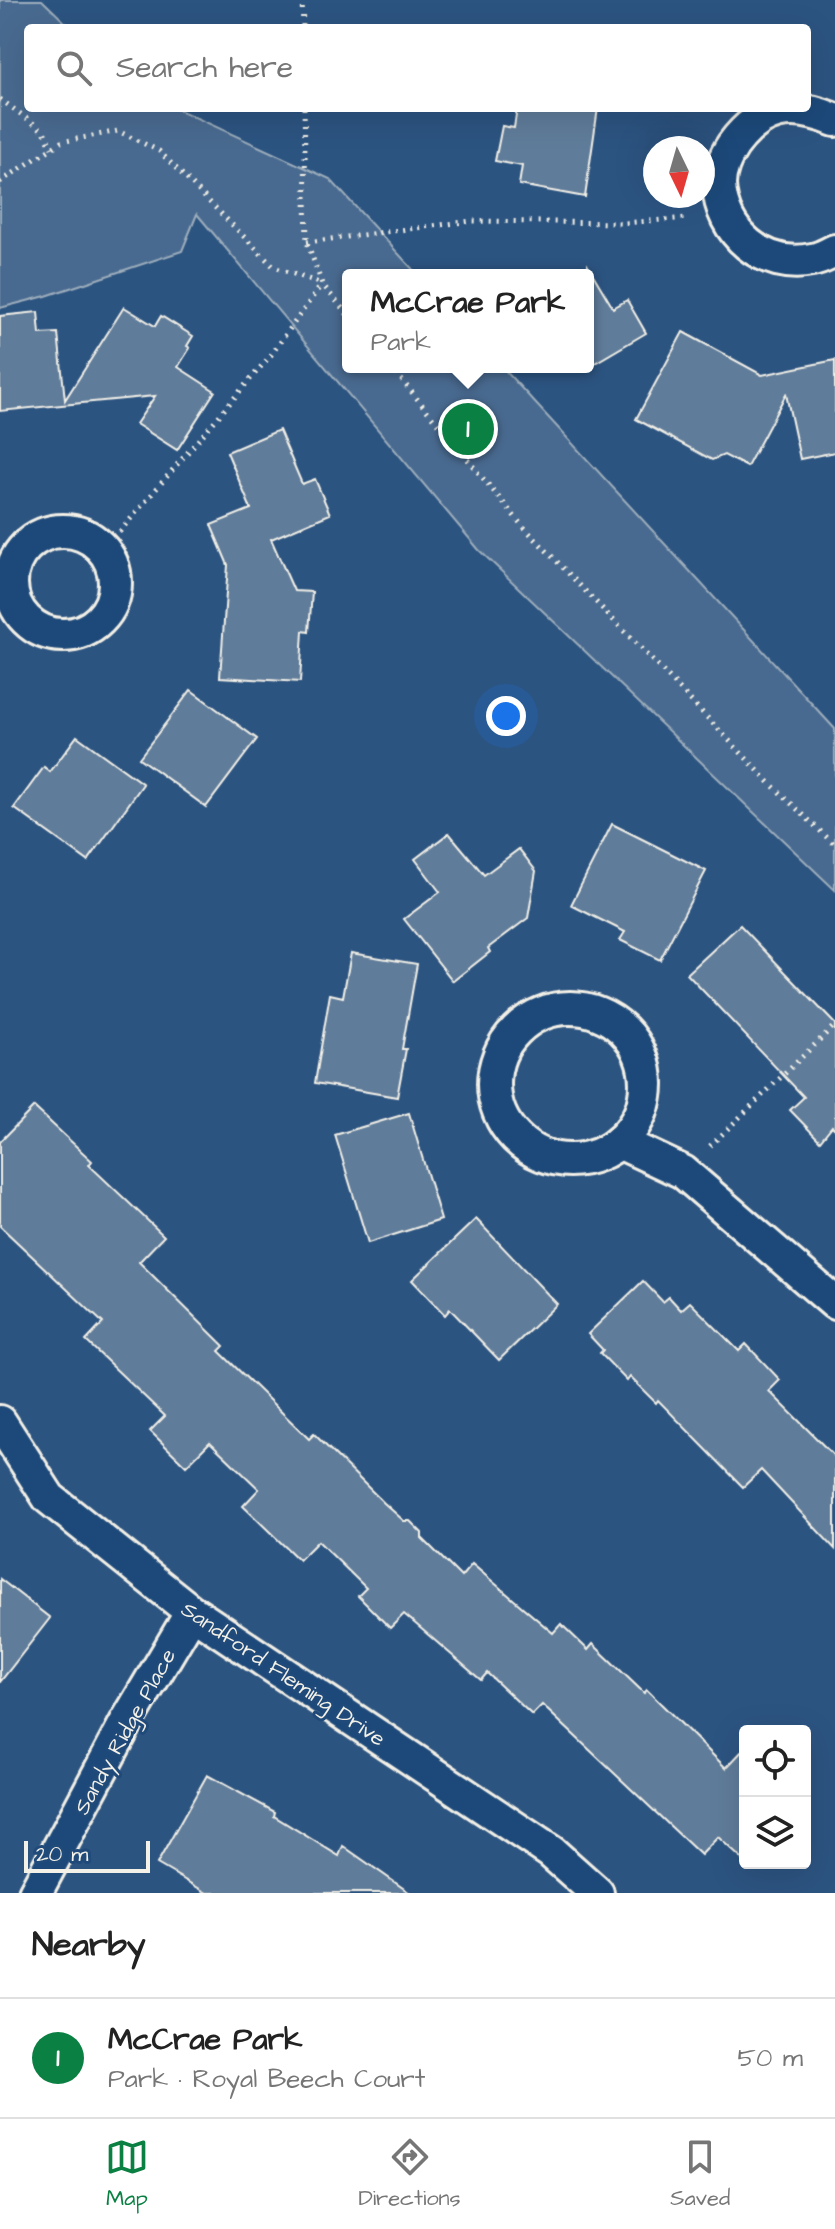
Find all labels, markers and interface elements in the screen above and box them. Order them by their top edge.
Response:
search box [24,24,811,112]
icon: search [52,46,96,90]
text: Search here [116,47,293,89]
north arrow [643,136,715,208]
popup [342,269,594,373]
text: McCrae Park [371,282,565,324]
text: Park [371,324,431,360]
pin: 1 [442,399,494,459]
your location [486,696,526,736]
street label: Sandford Fleming Drive [174,1594,392,1755]
street label: Sandy Ridge Place [67,1643,185,1821]
map controls [739,1725,811,1869]
button: locate [739,1725,811,1797]
button: layers [739,1797,811,1869]
scale bar [24,1837,150,1873]
text: 20 m [36,1839,88,1870]
text: Nearby [32,1921,146,1969]
text: McCrae Park [108,2019,302,2061]
text: 1 [56,2040,60,2076]
text: 50 m [738,2040,803,2076]
text: Park · Royal Beech Court [108,2061,425,2097]
tab: Map [105,2135,149,2214]
tab: Directions [358,2135,461,2214]
tab: Saved [670,2135,730,2214]

